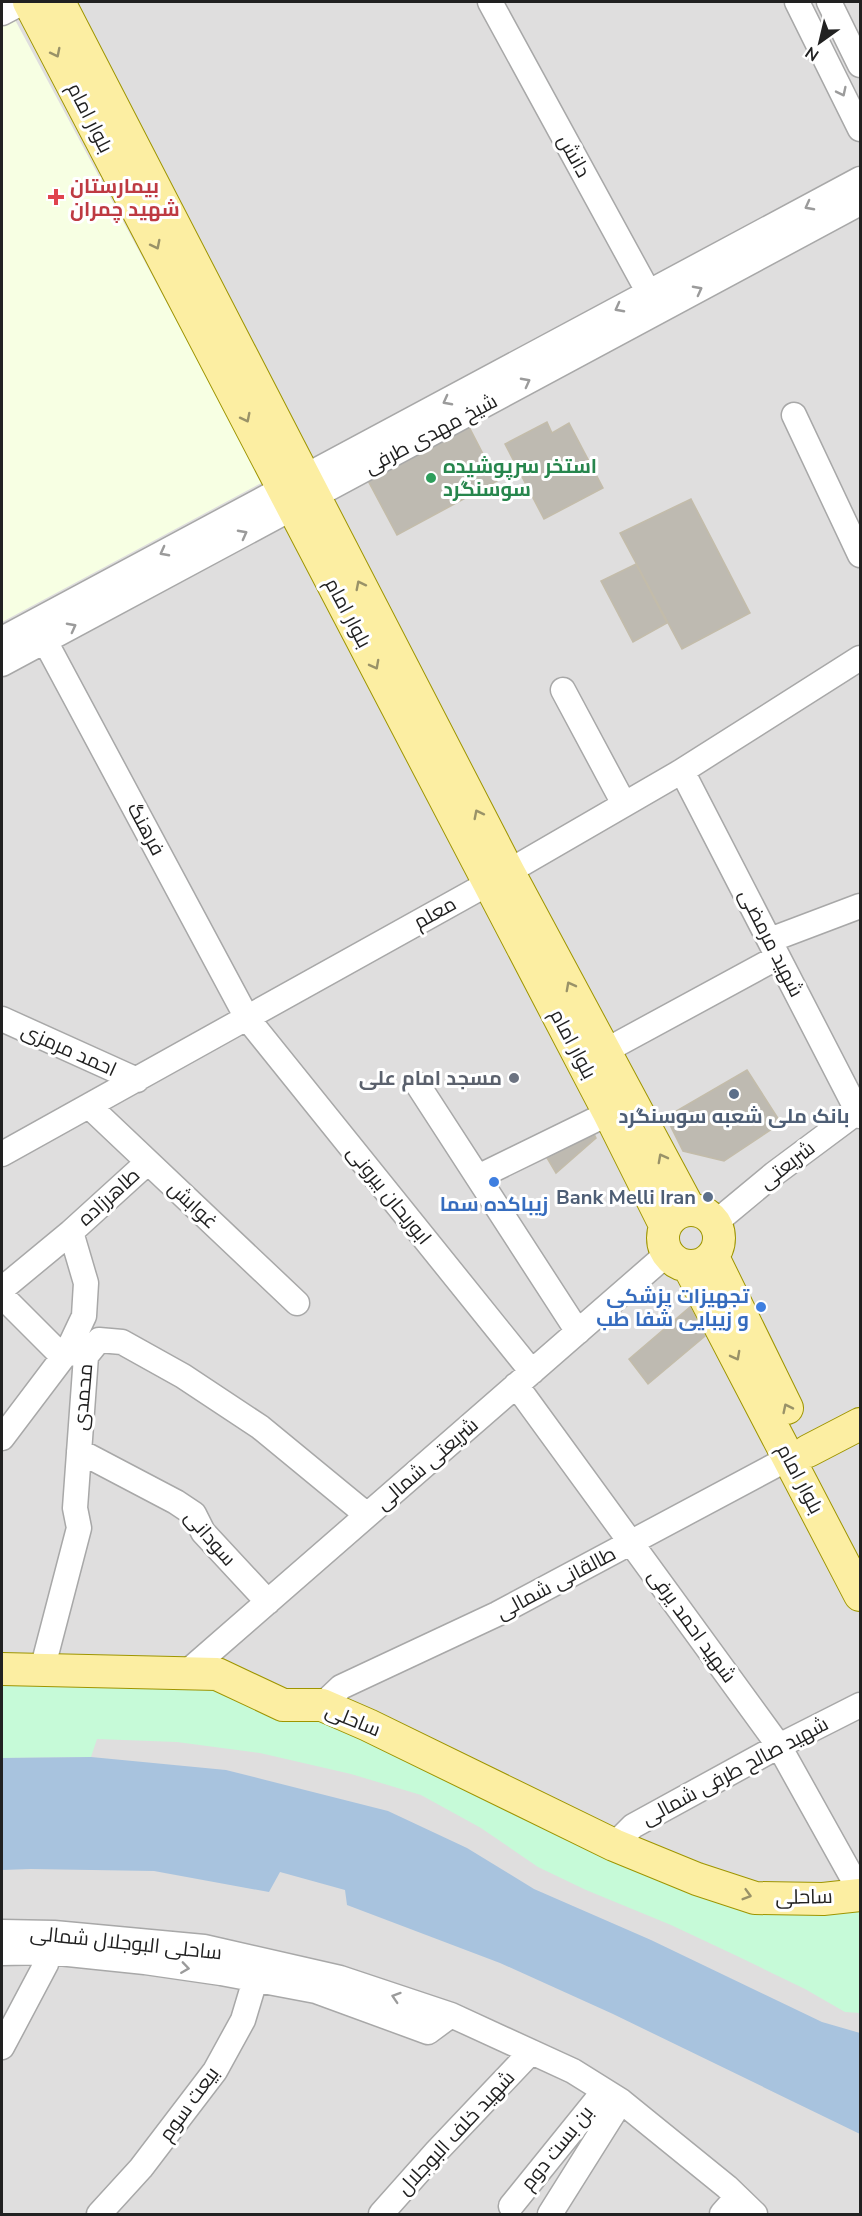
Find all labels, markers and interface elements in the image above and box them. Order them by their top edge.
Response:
north arrow [790,12,850,72]
text: N [801,41,823,66]
one-way arrow [49,47,60,58]
street label: بلوار امام [61,78,119,158]
one-way arrow [835,85,846,96]
street label: دانش [551,130,597,182]
place label: بیمارستان شهید چمران [70,173,180,223]
marker: بیمارستان شهید چمران [47,188,65,206]
one-way arrow [805,199,815,210]
one-way arrow [149,239,160,249]
one-way arrow [692,286,702,297]
one-way arrow [614,301,625,312]
one-way arrow [520,378,530,389]
street label: شیخ مهدی طرفی [360,388,502,480]
one-way arrow [442,393,453,405]
one-way arrow [239,412,250,422]
place label: استخر سرپوشیده سوسنگرد [443,453,597,503]
marker: استخر سرپوشیده سوسنگرد [424,471,438,485]
one-way arrow [237,530,248,541]
one-way arrow [160,545,170,556]
street label: بلوار امام [318,573,378,653]
one-way arrow [356,580,367,591]
one-way arrow [65,623,76,634]
one-way arrow [368,659,379,670]
street label: فرهنگ [121,798,171,860]
one-way arrow [474,809,486,820]
street label: شهید مرمضی [732,884,810,1002]
street label: معلم [409,890,461,936]
one-way arrow [566,982,577,993]
street label: بلوار امام [543,1004,603,1084]
street label: احمد مرمزی [17,1017,121,1083]
place label: مسجد امام علی [359,1065,502,1092]
marker: مسجد امام علی [507,1071,521,1085]
marker: بانک ملی شعبه سوسنگرد [727,1087,741,1101]
place label: بانک ملی شعبه سوسنگرد [618,1103,850,1130]
street label: شریعتی [754,1135,820,1195]
street label: ابوریحان بیرونی [341,1140,437,1250]
one-way arrow [658,1154,669,1164]
street label: طاهرزاده [72,1162,146,1232]
street label: غوابش [162,1175,224,1235]
marker: زیباکده سما [487,1175,501,1189]
place label: Bank Melli Iran [556,1184,696,1211]
marker: Bank Melli Iran [701,1190,715,1204]
place label: زیباکده سما [440,1191,548,1218]
place label: تجهیزات پزشکی و زیبایی شفا طب [596,1283,750,1333]
marker: تجهیزات پزشکی و زیبایی شفا طب [754,1300,768,1314]
one-way arrow [729,1350,740,1360]
street label: محمدی [67,1362,99,1432]
one-way arrow [782,1403,794,1414]
street label: شریعتی شمالی [370,1412,484,1516]
street label: بلوار امام [770,1439,830,1519]
street label: سودانی [178,1504,242,1572]
street label: طالقانی شمالی [491,1540,621,1626]
street label: شهید احمد یرفی [642,1564,742,1688]
street label: ساحلی [321,1697,385,1743]
street label: شهید صالح طرفی شمالی [637,1710,833,1832]
street label: ساحلی [775,1883,833,1911]
one-way arrow [741,1888,752,1900]
street label: ساحلی البوجلال شمالی [29,1919,223,1967]
one-way arrow [180,1962,190,1974]
one-way arrow [391,1991,402,2004]
street label: بیعت سوم [153,2061,225,2147]
street label: شهید خلف البوجلال [391,2065,521,2201]
street label: بن بست دوم [515,2100,599,2196]

